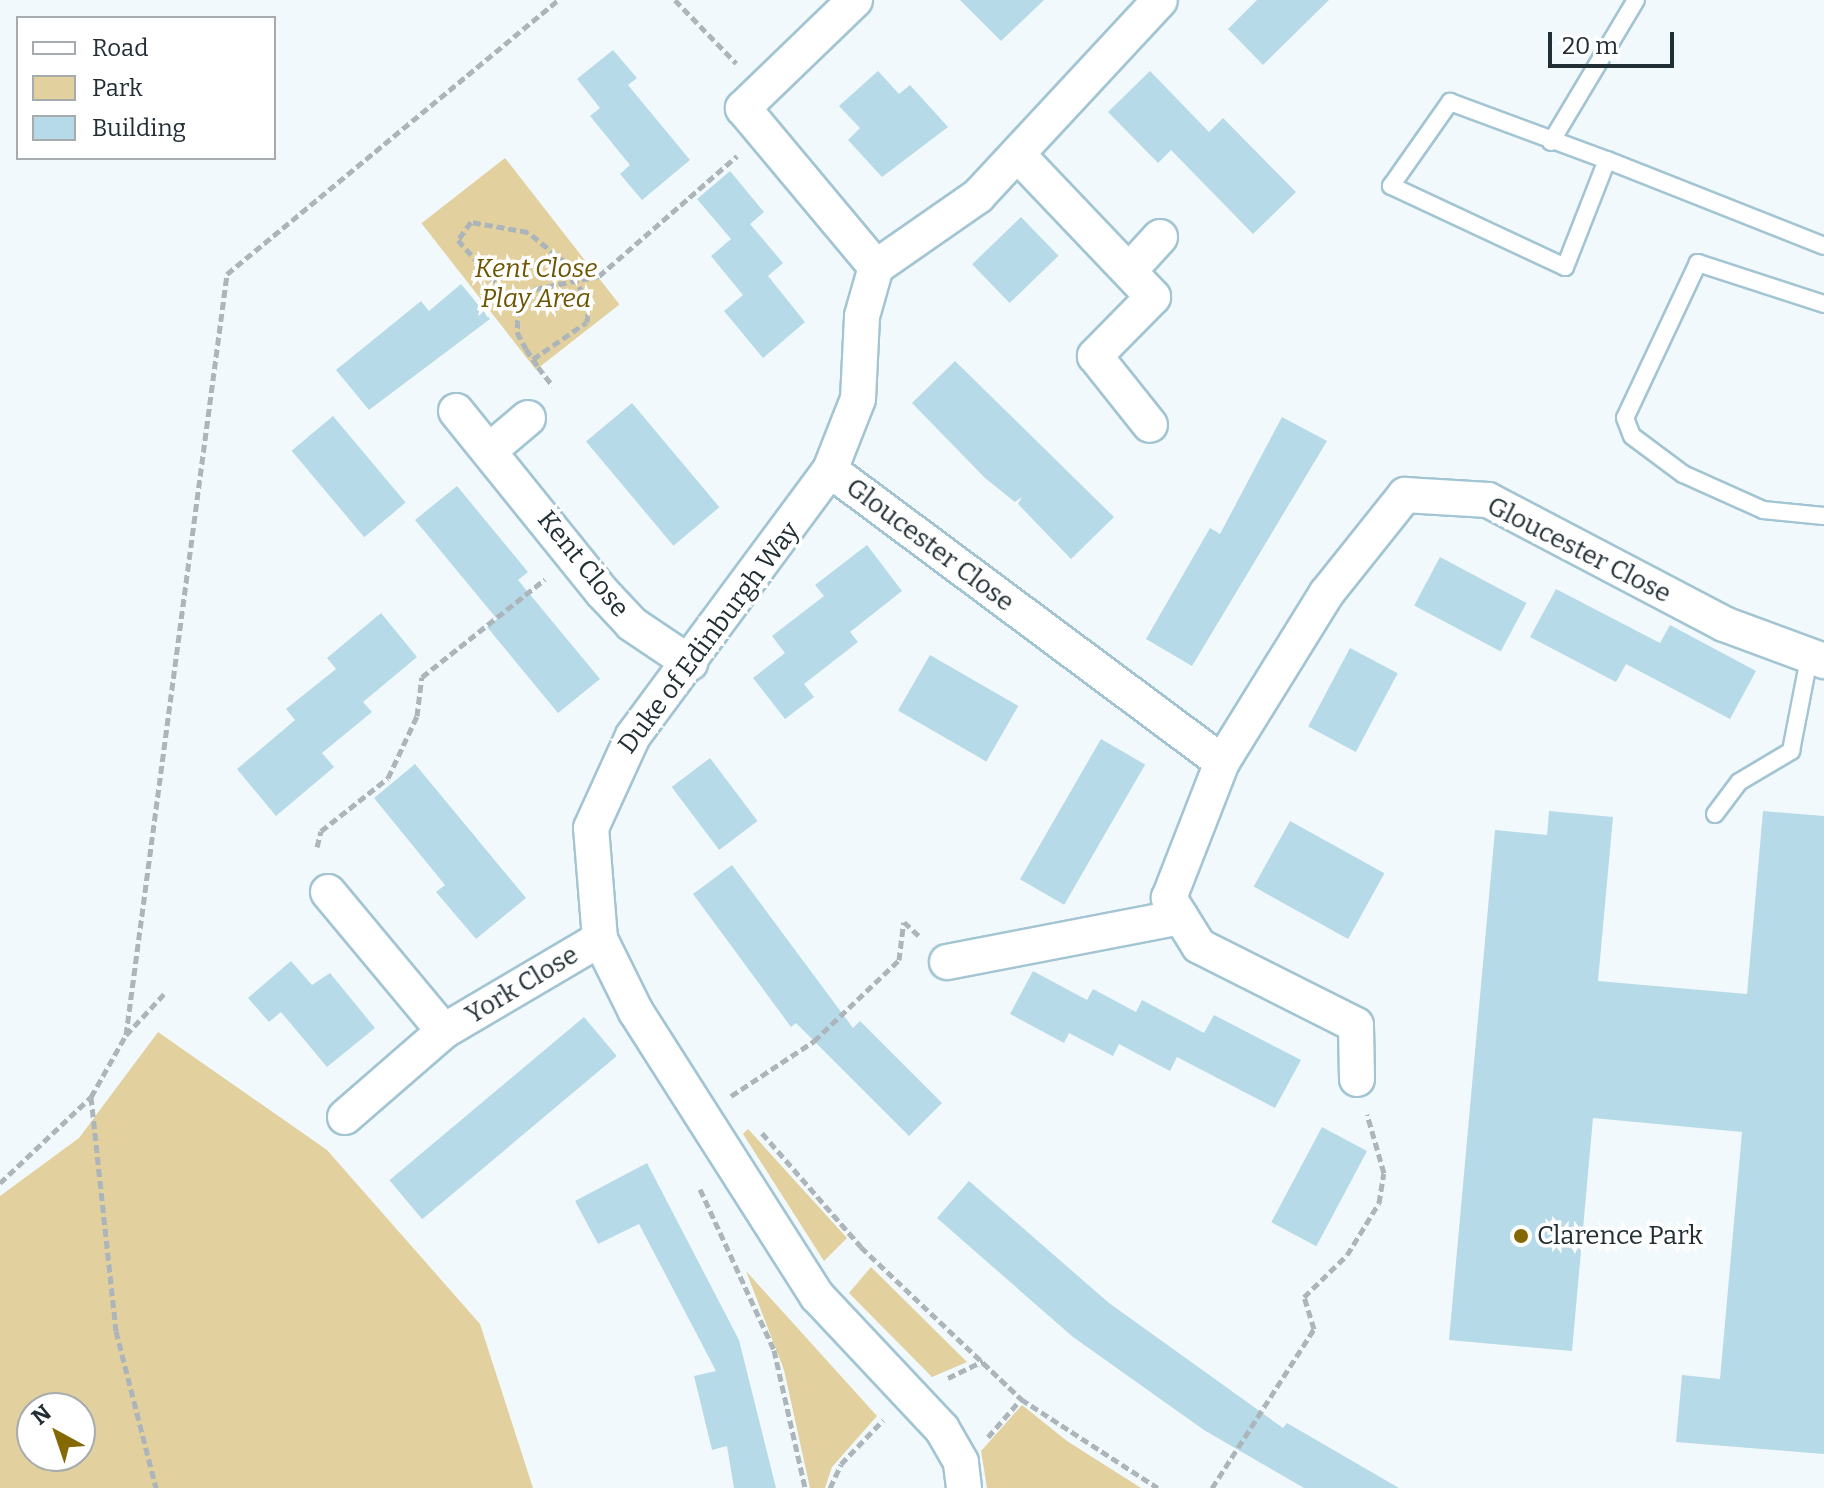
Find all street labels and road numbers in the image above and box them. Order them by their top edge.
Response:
street label: Gloucester Close [840,472,1020,618]
street label: Gloucester Close [1482,490,1676,610]
street label: Kent Close [531,505,635,623]
street label: Duke of Edinburgh Way [612,516,806,760]
street label: York Close [460,939,584,1031]

